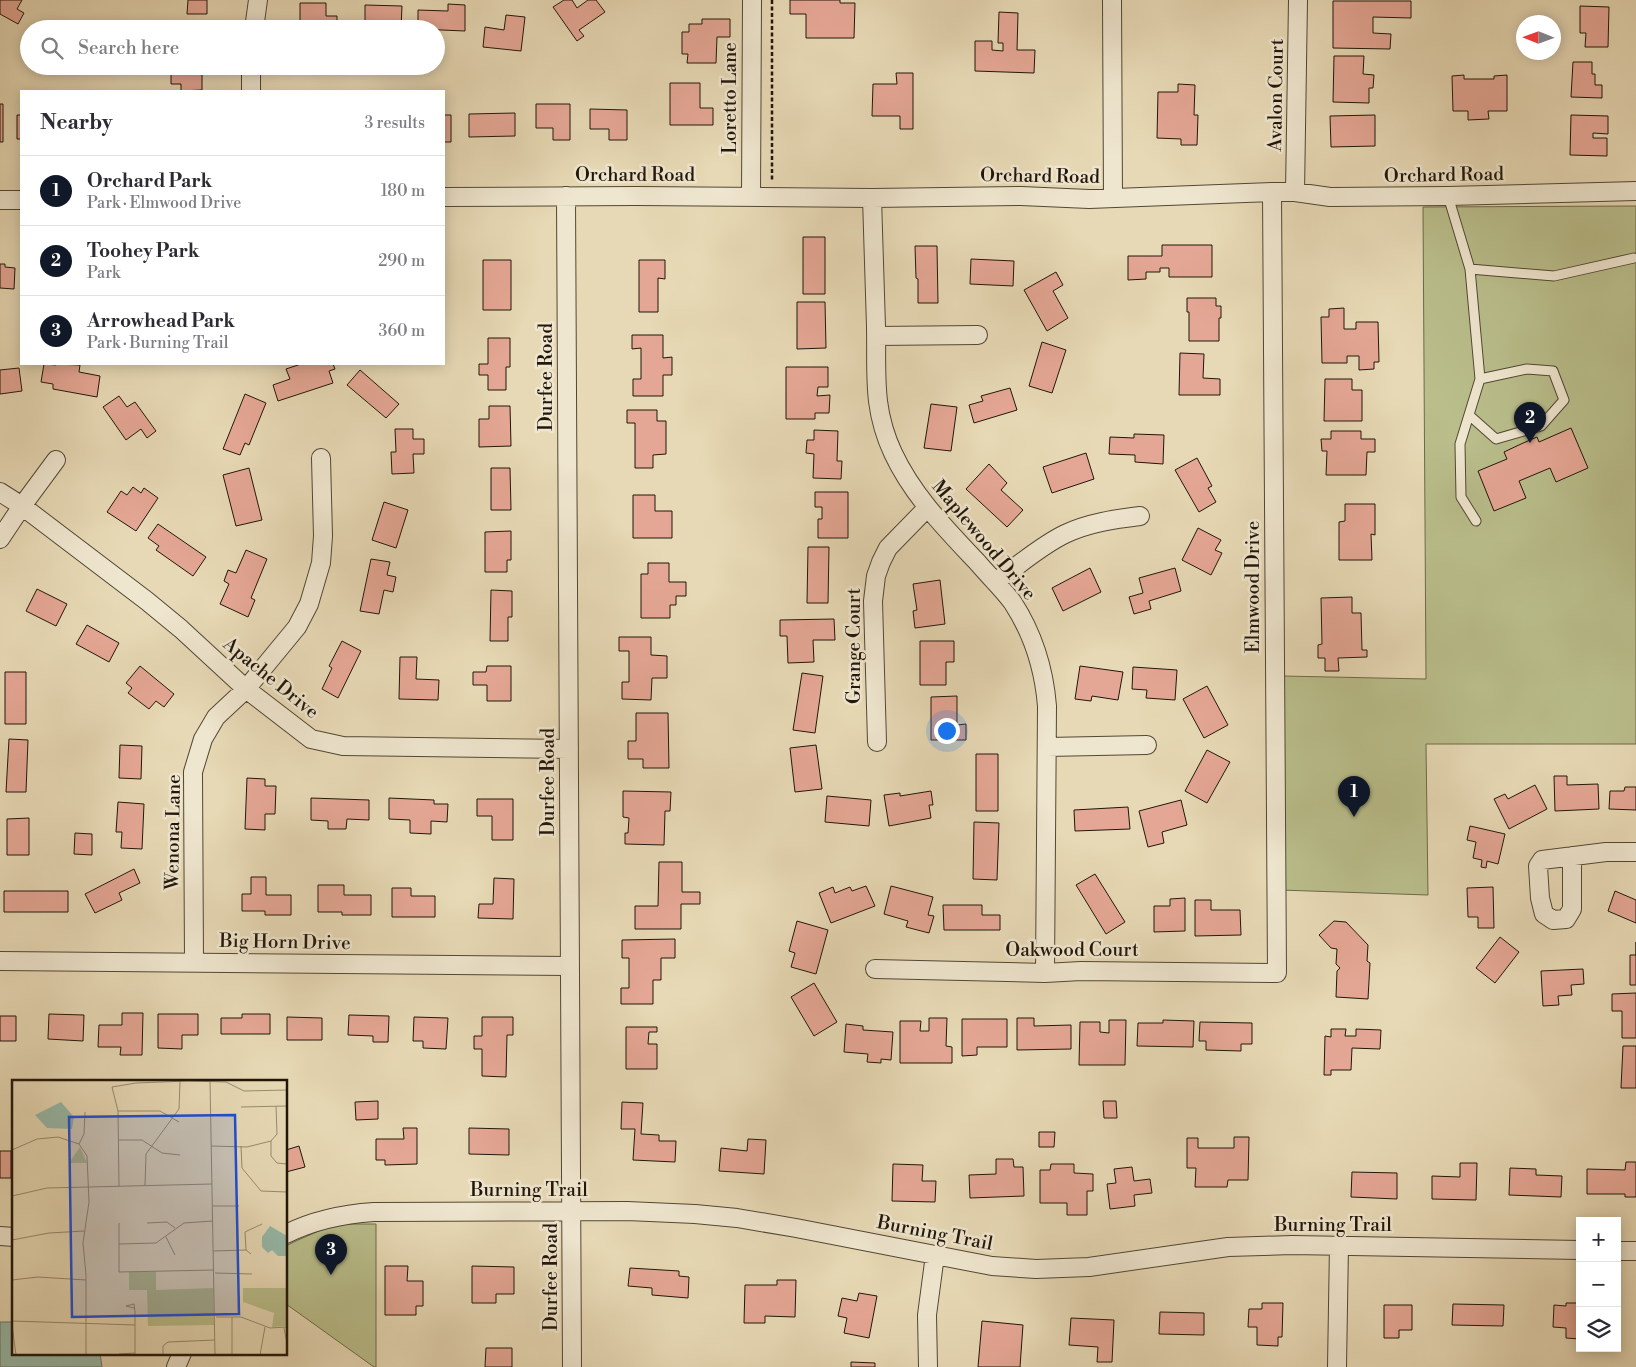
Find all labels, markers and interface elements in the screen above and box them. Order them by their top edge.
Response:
north arrow [1516,15,1561,60]
search box [20,20,445,75]
icon: search [38,34,66,62]
text: Search here [78,36,179,60]
street label: Avalon Court [1263,38,1289,153]
street label: Loretto Lane [718,42,742,154]
text: Nearby [40,110,113,136]
text: 3 results [364,113,425,133]
street label: Orchard Road [1384,162,1504,188]
street label: Orchard Road [575,163,695,187]
street label: Orchard Road [980,163,1100,189]
text: Orchard Park [87,169,212,193]
text: 1 [52,181,60,201]
text: 180 m [381,181,425,201]
text: Park · Elmwood Drive [87,193,241,213]
text: Toohey Park [87,239,200,263]
text: 2 [51,251,61,271]
text: 290 m [378,251,425,271]
text: Park [87,263,120,283]
text: Arrowhead Park [87,309,235,333]
text: 3 [51,321,61,341]
text: 360 m [379,321,425,341]
street label: Durfee Road [534,323,558,431]
text: Park · Burning Trail [87,333,229,353]
pin: 2 [1514,402,1546,443]
street label: Maplewood Drive [927,475,1041,605]
street label: Elmwood Drive [1241,521,1265,653]
street label: Grange Court [842,588,866,704]
street label: Apache Drive [217,631,324,724]
your location [934,718,960,744]
street label: Durfee Road [536,728,560,836]
street label: Wenona Lane [160,774,186,891]
pin: 1 [1338,776,1370,817]
street label: Big Horn Drive [218,929,351,955]
street label: Oakwood Court [1005,938,1139,962]
inset map [12,1080,288,1354]
street label: Burning Trail [469,1178,588,1202]
street label: Burning Trail [874,1210,995,1256]
street label: Burning Trail [1273,1213,1392,1237]
map controls [1576,1217,1621,1352]
button: + [1576,1217,1621,1262]
street label: Durfee Road [539,1223,563,1331]
pin: 3 [315,1234,347,1275]
button: − [1576,1262,1621,1307]
button: layers [1576,1307,1621,1352]

